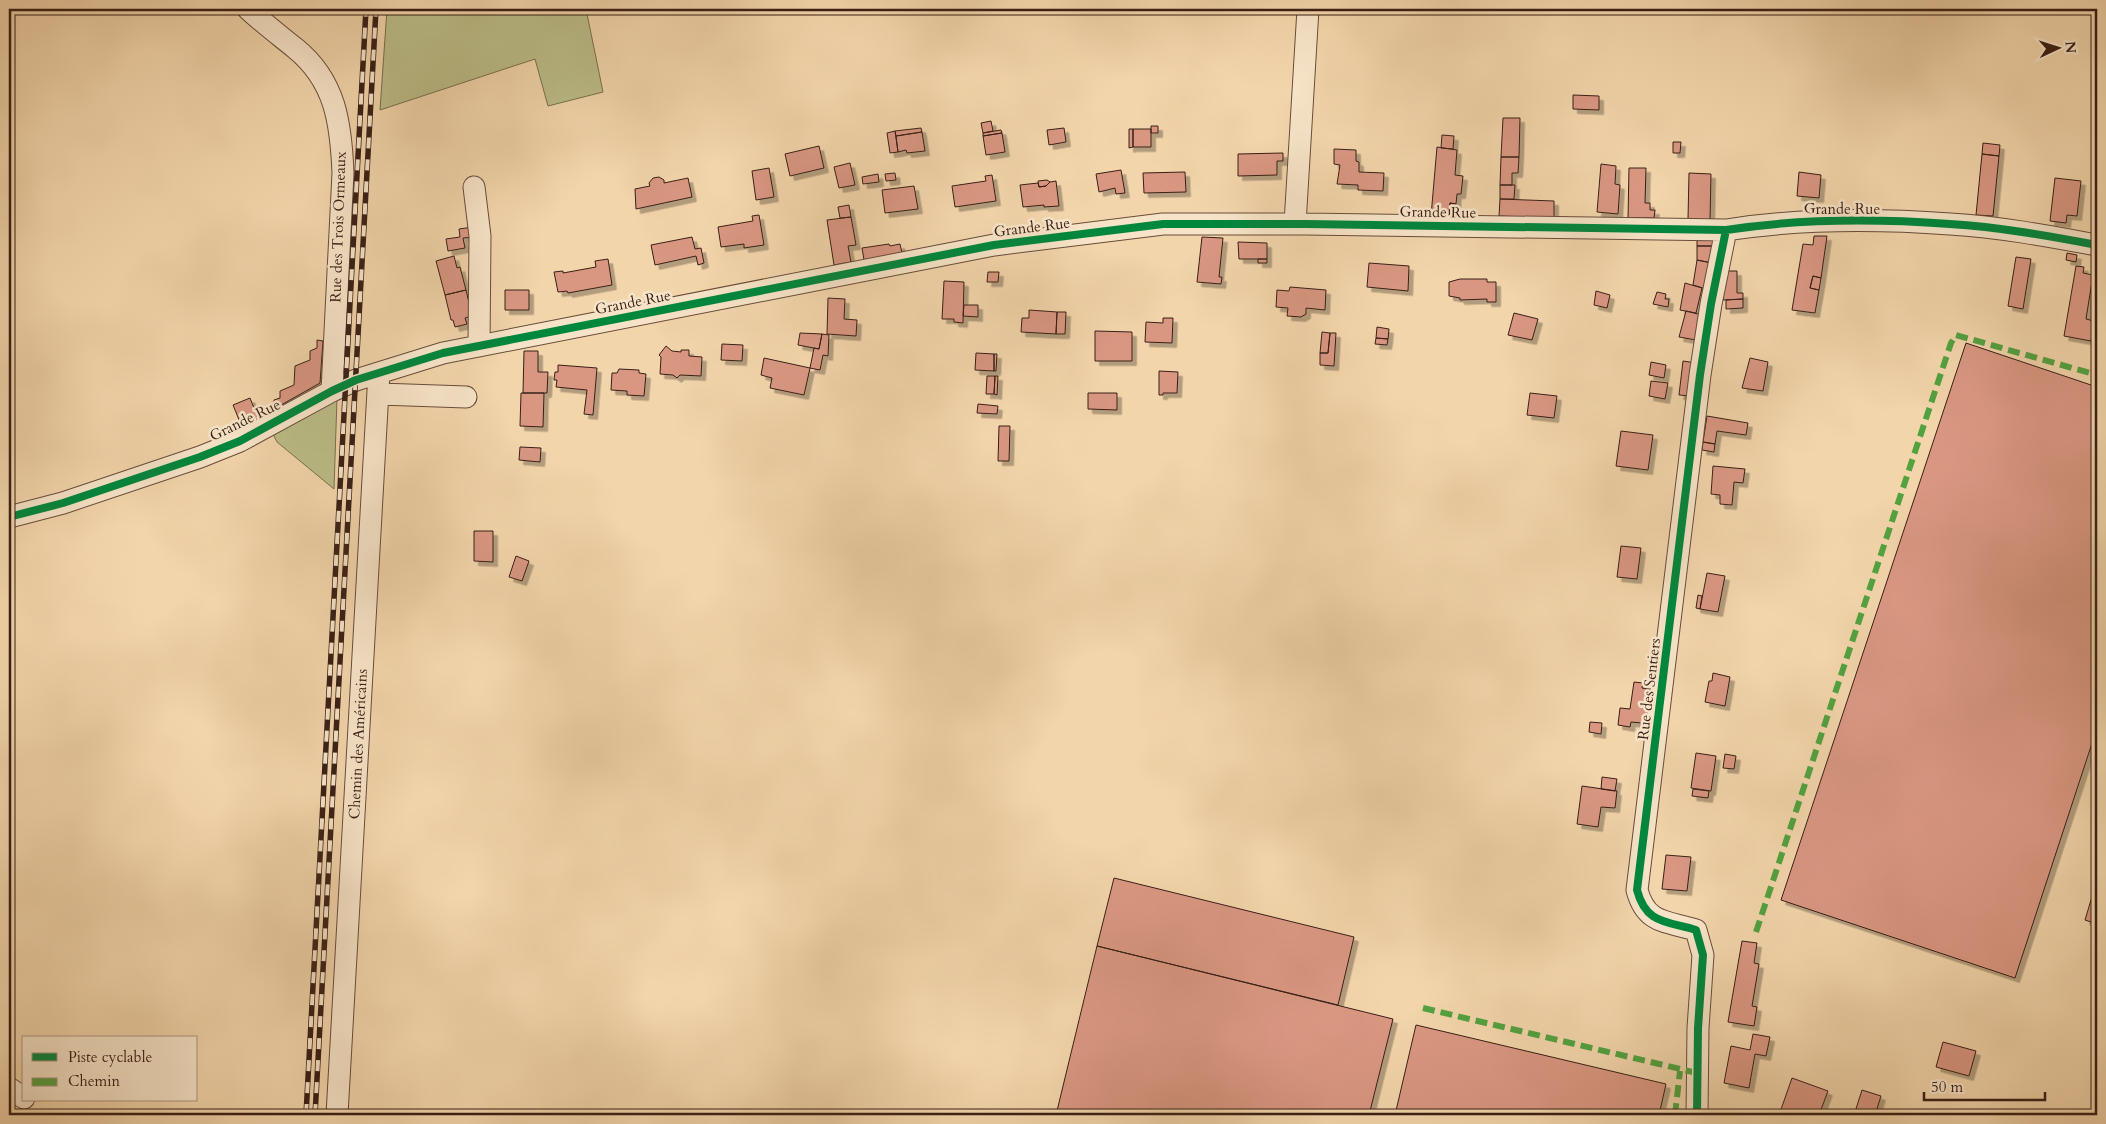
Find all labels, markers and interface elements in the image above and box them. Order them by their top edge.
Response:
north arrow [2034,22,2084,72]
text: N [2061,40,2080,54]
street label: Rue des Trois Ormeaux [325,151,351,303]
street label: Grande Rue [1804,199,1880,219]
street label: Grande Rue [1400,201,1477,223]
street label: Grande Rue [993,212,1071,242]
street label: Grande Rue [593,285,673,319]
street label: Grande Rue [206,394,284,446]
street label: Rue des Sentiers [1633,637,1665,741]
street label: Chemin des Américains [344,668,372,820]
legend [22,1036,198,1102]
text: Piste cyclable [68,1047,152,1067]
scale bar [1924,1069,2045,1101]
text: Chemin [68,1071,120,1091]
text: 50 m [1931,1077,1963,1097]

